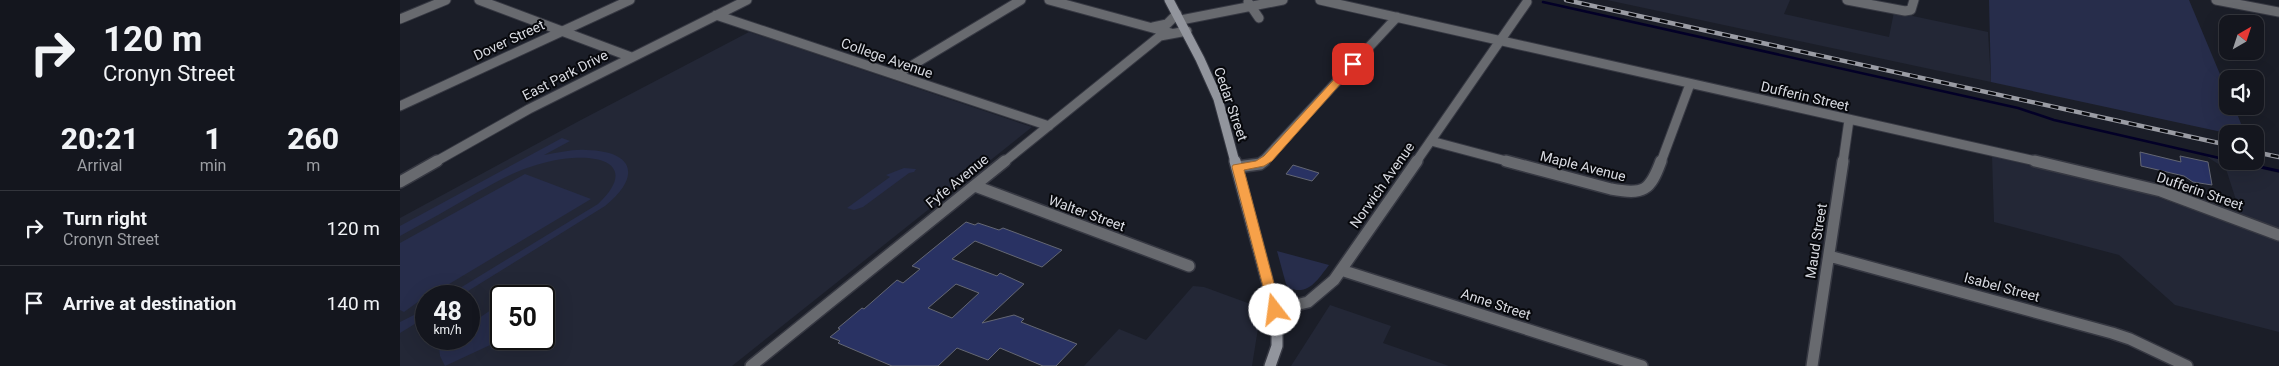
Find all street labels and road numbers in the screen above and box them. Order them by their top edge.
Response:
street label: Dover Street [471,16,547,63]
street label: College Avenue [839,35,935,81]
street label: East Park Drive [519,47,611,103]
street label: Cedar Street [1211,65,1251,143]
street label: Dufferin Street [1759,78,1851,114]
street label: Norwich Avenue [1346,139,1418,231]
street label: Maple Avenue [1538,148,1628,184]
street label: Fyfe Avenue [923,151,991,211]
street label: Dufferin Street [2155,169,2246,213]
street label: Walter Street [1046,192,1128,234]
street label: Maud Street [1802,202,1830,280]
street label: Isabel Street [1962,269,2042,305]
street label: Anne Street [1459,285,1533,323]

